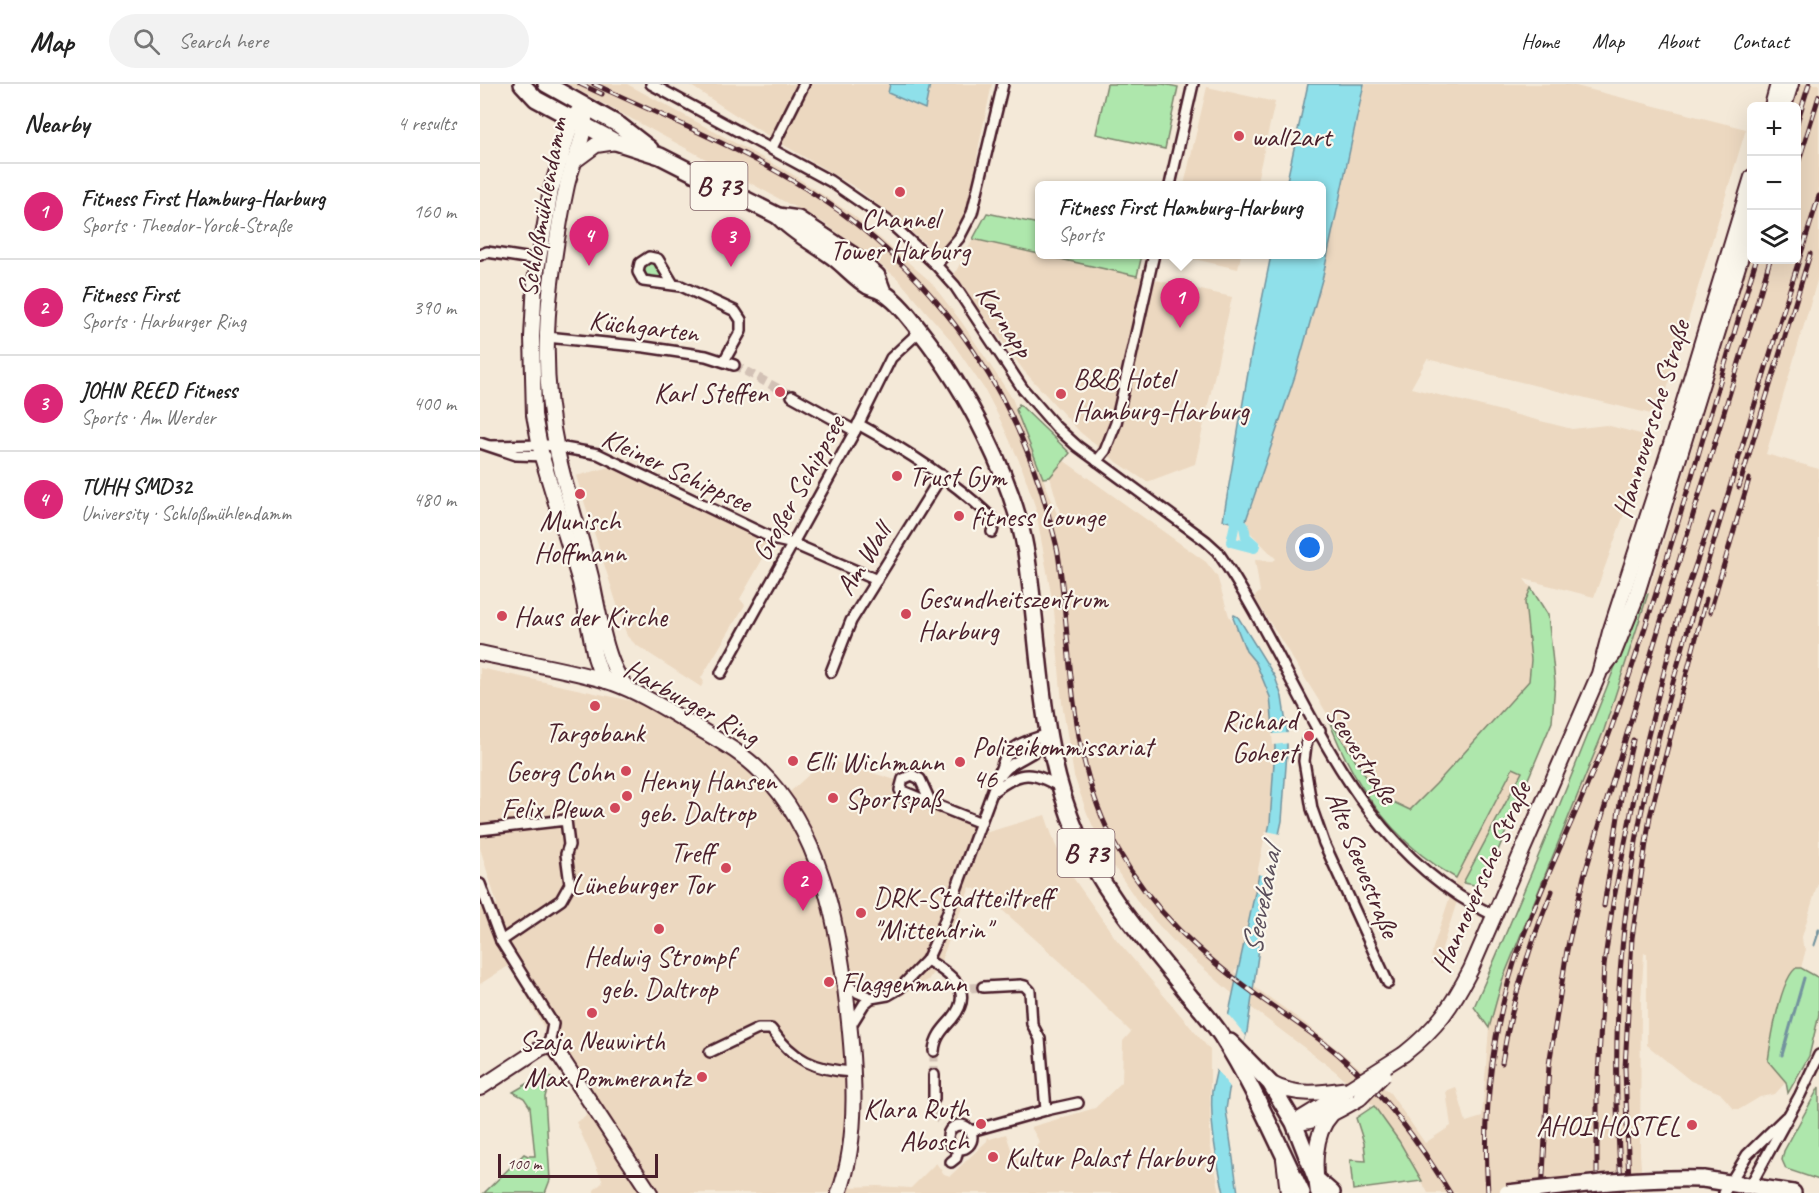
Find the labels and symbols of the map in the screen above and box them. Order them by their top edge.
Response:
street label: Schloßmühlendamm [509,113,575,300]
place label: wall2art [1251,119,1334,154]
marker: wall2art [1232,129,1246,143]
road number: B 73 [690,162,748,210]
marker: Channel Tower Harburg [893,185,907,199]
place label: Channel Tower Harburg [830,201,972,268]
pin: 4 [570,216,608,266]
pin: 3 [712,218,750,267]
street label: Karnapp [968,278,1043,365]
pin: 1 [1160,278,1200,328]
street label: Küchgarten [587,302,702,350]
street label: Hannoversche Straße [1604,314,1698,522]
place label: B&B Hotel Hamburg-Harburg [1073,361,1250,428]
place label: Karl Steffen [654,375,769,410]
marker: Karl Steffen [773,385,787,399]
marker: B&B Hotel Hamburg-Harburg [1054,387,1068,401]
street label: Großer Schippsee [744,407,853,567]
street label: Kleiner Schippsee [596,420,759,521]
place label: Trust Gym [909,459,1008,494]
marker: Trust Gym [890,469,904,483]
marker: Munisch Hoffmann [573,487,587,501]
place label: fitness Lounge [971,499,1106,534]
place label: Munisch Hoffmann [534,503,627,570]
marker: fitness Lounge [952,509,966,523]
street label: Am Wall [827,512,901,602]
your location [1295,533,1324,562]
place label: Gesundheitszentrum Harburg [918,581,1110,648]
place label: Haus der Kirche [514,599,669,634]
marker: Gesundheitszentrum Harburg [899,607,913,621]
marker: Haus der Kirche [495,609,509,623]
street label: Harburger Ring [618,650,767,754]
street label: Seevestraße [1318,698,1407,812]
marker: Targobank [588,699,602,713]
place label: Richard Gohert [1222,703,1301,770]
place label: Targobank [546,715,646,750]
place label: Polizeikommissariat 46 [972,729,1156,796]
marker: Richard Gohert [1302,729,1316,743]
place label: Elli Wichmann [805,744,945,779]
place label: Georg Cohn [506,754,615,789]
marker: Elli Wichmann [786,754,800,768]
marker: Polizeikommissariat 46 [953,755,967,769]
place label: Henny Hansen geb. Daltrop [639,763,778,830]
marker: Georg Cohn [619,764,633,778]
street label: Hannoversche Straße [1423,775,1539,978]
place label: Sportspaß [845,781,945,816]
street label: Alte Seevestraße [1318,786,1409,944]
marker: Henny Hansen geb. Daltrop [620,789,634,803]
place label: Felix Plewa [501,791,605,826]
marker: Sportspaß [826,791,840,805]
marker: Felix Plewa [608,801,622,815]
road number: B 73 [1058,829,1114,877]
place label: Treff Lüneburger Tor [571,835,720,902]
water label: Seevekanal [1232,835,1292,958]
marker: Treff Lüneburger Tor [719,861,733,875]
pin: 2 [784,862,822,911]
place label: DRK-Stadtteiltreff "Mittendrin" [873,880,1059,947]
marker: DRK-Stadtteiltreff "Mittendrin" [854,906,868,920]
marker: Hedwig Strompf geb. Daltrop [652,922,666,936]
place label: Hedwig Strompf geb. Daltrop [584,939,740,1006]
place label: Flaggenmann [841,965,968,1000]
marker: Flaggenmann [822,975,836,989]
marker: Szaja Neuwirth [585,1006,599,1020]
place label: Szaja Neuwirth [519,1023,665,1058]
place label: Max Pommerantz [524,1060,693,1095]
marker: Max Pommerantz [695,1070,709,1084]
place label: Klara Ruth Abosch [863,1091,971,1158]
place label: AHOI HOSTEL [1536,1108,1680,1143]
marker: Klara Ruth Abosch [974,1117,988,1131]
marker: AHOI HOSTEL [1685,1118,1699,1132]
place label: Kultur Palast Harburg [1005,1140,1216,1175]
marker: Kultur Palast Harburg [986,1150,1000,1164]
scale bar [498,1151,658,1178]

